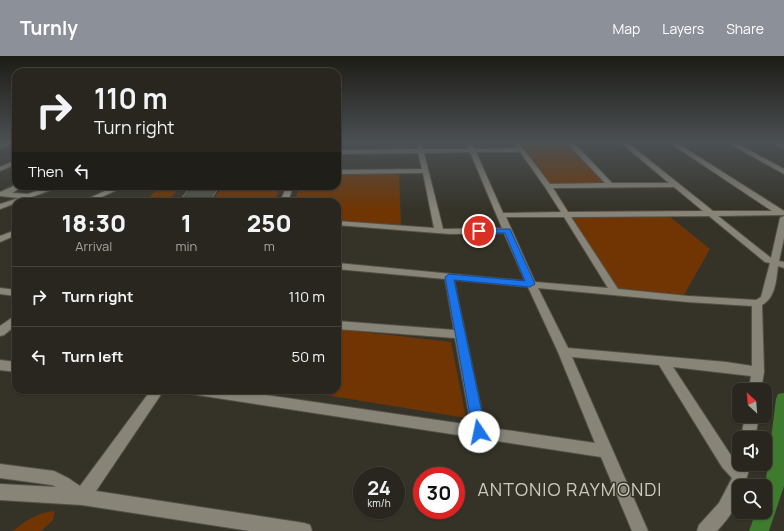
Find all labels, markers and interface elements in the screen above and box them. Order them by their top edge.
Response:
text: Turnly [20,15,78,41]
text: Map [612,19,640,38]
text: Layers [662,19,704,38]
text: Share [726,19,764,38]
text: 110 m [94,79,168,117]
icon: right [28,84,80,136]
text: Turn right [94,115,175,139]
icon: left [71,160,93,182]
text: Then [28,161,63,182]
text: 18:30 [61,206,126,239]
text: 1 [181,206,192,239]
text: 250 [247,206,292,239]
pin [462,214,496,248]
icon: arrive [468,220,490,242]
text: Arrival [75,237,112,255]
text: min [176,237,197,255]
text: m [264,237,275,255]
icon: right [28,286,50,308]
text: Turn right [62,286,133,307]
text: 110 m [288,286,325,307]
icon: left [28,346,50,368]
text: Turn left [62,346,124,367]
text: 50 m [291,346,325,367]
north arrow [732,383,772,423]
map controls [732,383,772,519]
position arrow [458,411,500,453]
button: sound [732,431,772,471]
speed limit sign: 30 [413,467,465,519]
text: 24 [367,474,391,501]
district label: ANTONIO RAYMONDI [477,477,663,501]
button: search [732,479,772,519]
text: km/h [367,496,391,510]

